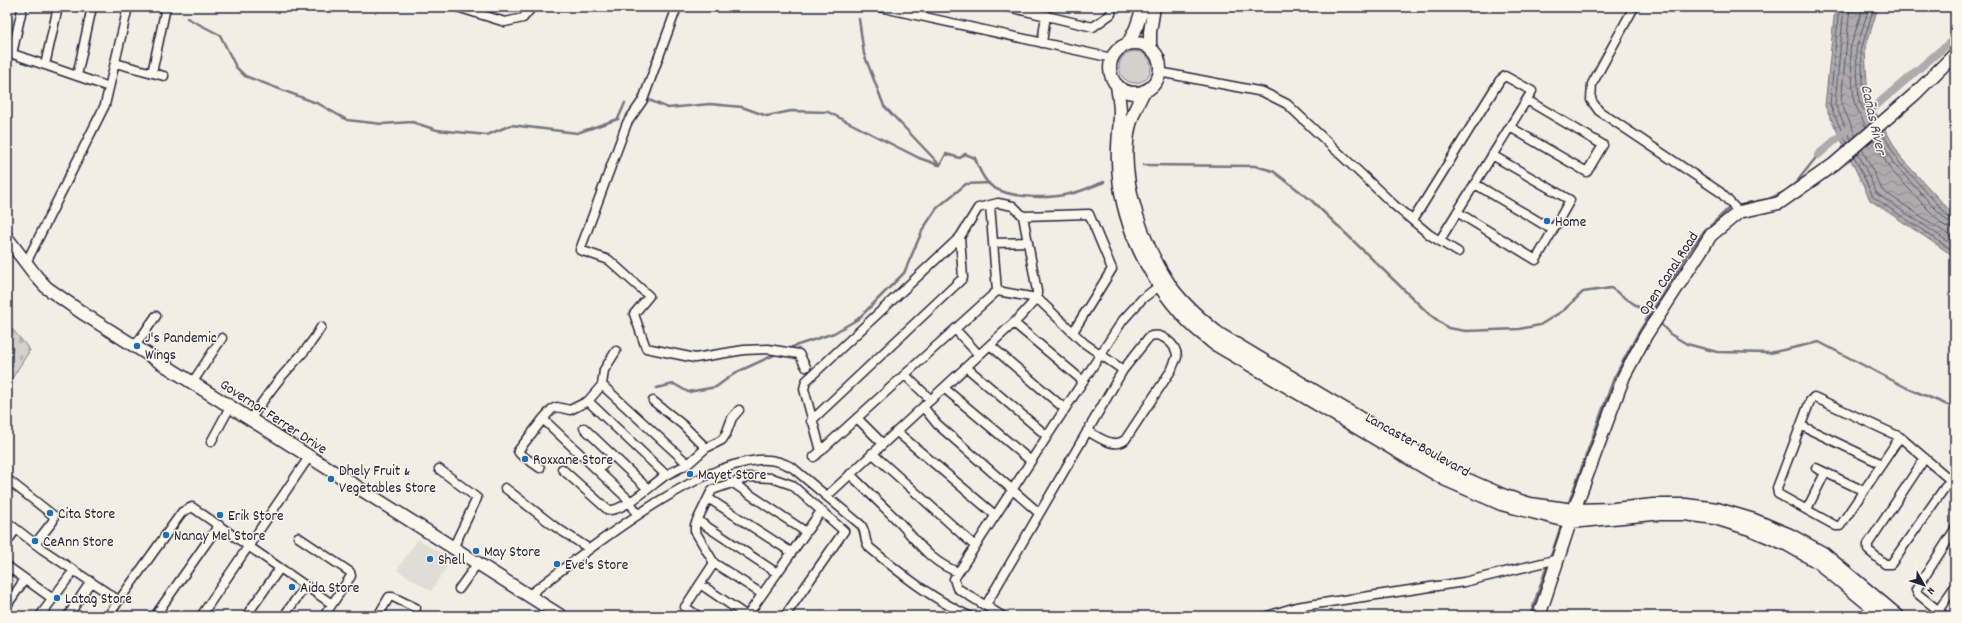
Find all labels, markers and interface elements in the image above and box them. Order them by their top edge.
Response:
water label: Cañas River [1853,82,1892,159]
place label: Home [1555,212,1587,234]
marker: Home [1542,216,1552,226]
street label: Open Canal Road [1634,228,1705,320]
place label: J's Pandemic Wings [145,328,217,367]
marker: J's Pandemic Wings [132,341,142,351]
street label: Governor Ferrer Drive [215,375,331,461]
street label: Lancaster Boulevard [1361,408,1474,484]
place label: Roxxane Store [533,450,614,472]
marker: Roxxane Store [520,454,530,464]
place label: Dhely Fruit & Vegetables Store [339,461,436,500]
place label: Mayet Store [698,465,767,487]
marker: Mayet Store [685,469,695,479]
marker: Dhely Fruit & Vegetables Store [326,474,336,484]
place label: Cita Store [58,504,116,526]
place label: Erik Store [228,506,284,528]
marker: Cita Store [45,508,55,518]
marker: Erik Store [215,510,225,520]
place label: Nanay Mel Store [174,526,266,548]
marker: Nanay Mel Store [161,530,171,540]
place label: CeAnn Store [43,532,114,554]
marker: CeAnn Store [30,536,40,546]
place label: May Store [484,542,541,564]
marker: May Store [471,546,481,556]
place label: Shell [438,550,466,572]
marker: Shell [425,554,435,564]
place label: Eve's Store [565,555,629,577]
marker: Eve's Store [552,559,562,569]
north arrow [1904,565,1944,605]
place label: Aida Store [300,578,360,600]
marker: Aida Store [287,582,297,592]
text: N [1922,583,1938,598]
place label: Latag Store [65,589,132,611]
marker: Latag Store [52,593,62,603]

